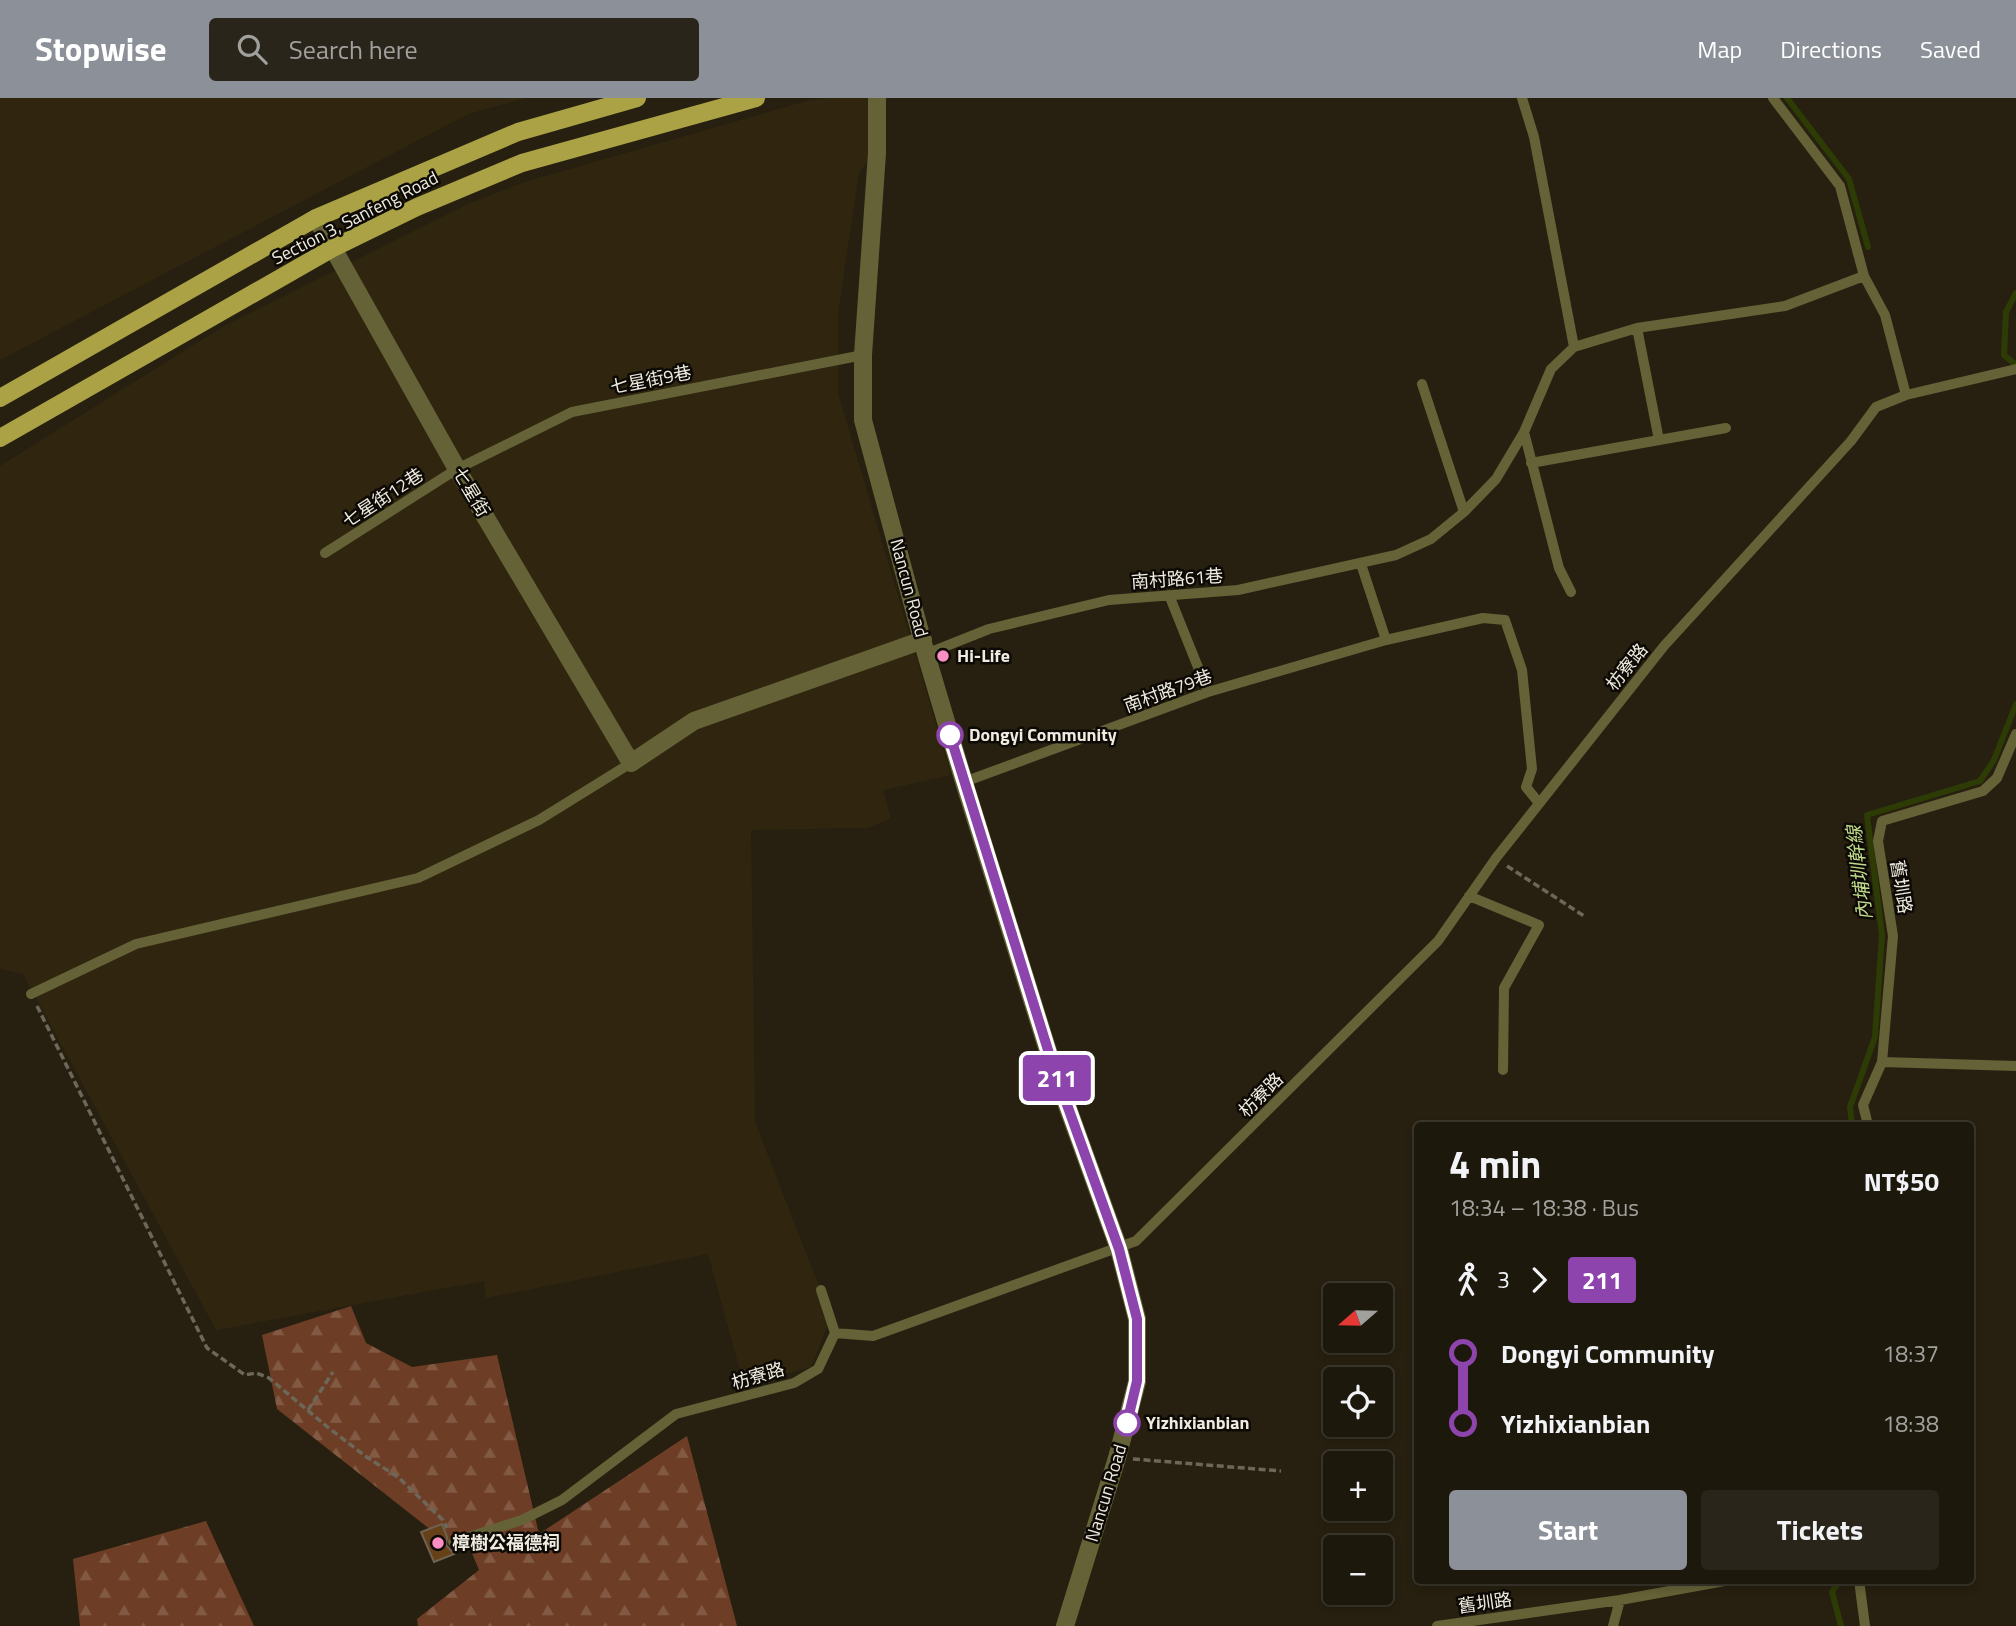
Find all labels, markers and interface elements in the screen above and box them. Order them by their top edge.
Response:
search box [209,18,699,81]
text: Stopwise [35,24,167,74]
icon: search [233,30,271,68]
text: Search here [289,30,418,69]
text: Map [1697,31,1742,67]
text: Directions [1780,31,1882,67]
text: Saved [1920,31,1981,67]
street label: Section 3, Sanfeng Road [267,164,443,271]
street label: 七星街9巷 [608,358,694,401]
street label: 七星街12巷 [337,461,429,534]
street label: 七星街 [446,462,497,522]
street label: Nancun Road [883,536,936,640]
street label: 南村路61巷 [1130,562,1224,595]
street label: 枋寮路 [1599,637,1654,696]
place label: Hi-Life [957,642,1010,669]
marker: Hi-Life [935,648,951,664]
street label: 南村路79巷 [1120,662,1216,719]
place label: Dongyi Community [969,721,1117,748]
marker: Dongyi Community [937,722,963,748]
water label: 內埔圳幹線 [1838,822,1879,922]
street label: 舊圳路 [1884,858,1919,916]
line badge: 211 [1017,1055,1097,1101]
text: 211 [1037,1060,1077,1096]
street label: 枋寮路 [1232,1066,1289,1123]
text: 4 min [1449,1135,1541,1193]
text: NT$50 [1864,1162,1939,1201]
text: 18:34 – 18:38 · Bus [1449,1190,1639,1225]
icon: walk [1449,1261,1487,1299]
icon: forward [1520,1261,1558,1299]
text: 3 [1497,1262,1510,1297]
text: 211 [1582,1262,1622,1298]
north arrow [1323,1283,1393,1353]
map controls [1323,1283,1393,1605]
text: Dongyi Community [1501,1334,1714,1373]
text: 18:37 [1882,1336,1939,1371]
street label: 枋寮路 [728,1355,788,1396]
button: locate [1323,1367,1393,1437]
text: Yizhixianbian [1501,1404,1650,1443]
text: 18:38 [1882,1406,1939,1441]
place label: Yizhixianbian [1146,1409,1249,1436]
marker: Yizhixianbian [1114,1410,1140,1436]
street label: Nancun Road [1078,1441,1133,1545]
button: + [1323,1451,1393,1521]
button: Start [1449,1490,1687,1570]
button: Tickets [1701,1490,1939,1570]
place label: 樟樹公福德祠 [452,1529,560,1556]
marker: 樟樹公福德祠 [430,1535,446,1551]
button: − [1323,1535,1393,1605]
street label: 舊圳路 [1456,1585,1514,1620]

